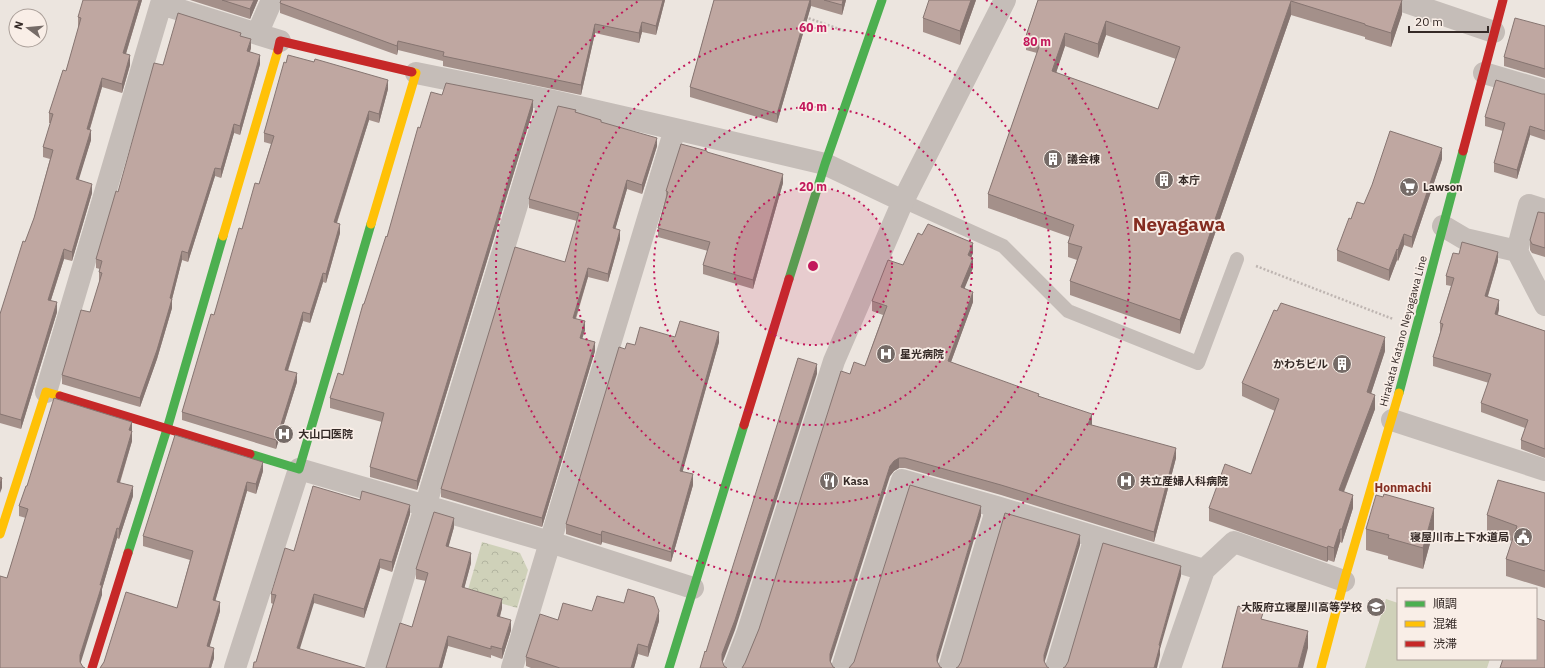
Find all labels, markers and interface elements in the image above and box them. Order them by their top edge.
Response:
north arrow [8,8,48,48]
scale bar [1409,8,1488,34]
text: 20 m [1415,14,1443,29]
text: N [11,19,26,31]
text: 60 m [799,20,827,35]
text: 80 m [1023,34,1051,49]
text: 40 m [799,99,827,114]
building icon: 議会棟 [1042,148,1064,170]
place label: 議会棟 [1067,152,1100,166]
building icon: 本庁 [1153,169,1175,191]
place label: 本庁 [1178,173,1200,187]
supermarket icon: Lawson [1398,176,1420,198]
text: 20 m [799,179,827,194]
place label: Lawson [1423,180,1463,194]
district label: Neyagawa [1133,212,1226,236]
street label: Hirakata Katano Neyagawa Line [1376,254,1430,408]
centre of rings [806,259,820,273]
hospital icon: 星光病院 [875,343,897,365]
place label: 星光病院 [900,347,944,361]
building icon: かわちビル [1331,353,1353,375]
place label: かわちビル [1273,357,1328,371]
hospital icon: 大山口医院 [273,423,295,445]
place label: 大山口医院 [298,427,353,441]
restaurant icon: Kasa [818,470,840,492]
hospital icon: 共立産婦人科病院 [1115,470,1137,492]
place label: Kasa [843,474,869,488]
place label: 共立産婦人科病院 [1140,474,1228,488]
district label: Honmachi [1375,480,1431,495]
public building icon: 寝屋川市上下水道局 [1512,526,1534,548]
place label: 寝屋川市上下水道局 [1410,530,1509,544]
legend [1397,588,1537,660]
school or university icon: 大阪府立寝屋川高等学校 [1365,596,1387,618]
text: 順調 [1433,596,1457,611]
place label: 大阪府立寝屋川高等学校 [1241,600,1362,614]
text: 混雑 [1433,616,1457,631]
text: 渋滞 [1433,636,1457,651]

